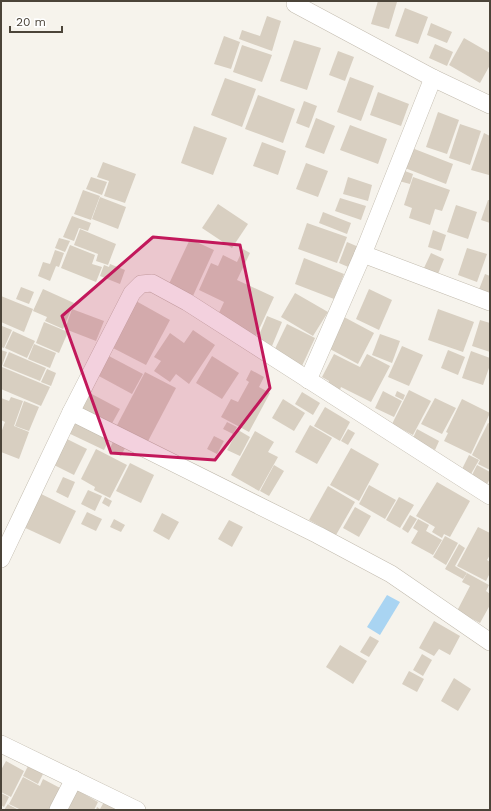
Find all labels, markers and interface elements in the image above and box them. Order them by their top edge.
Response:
scale bar [10,8,62,34]
text: 20 m [16,15,46,29]

